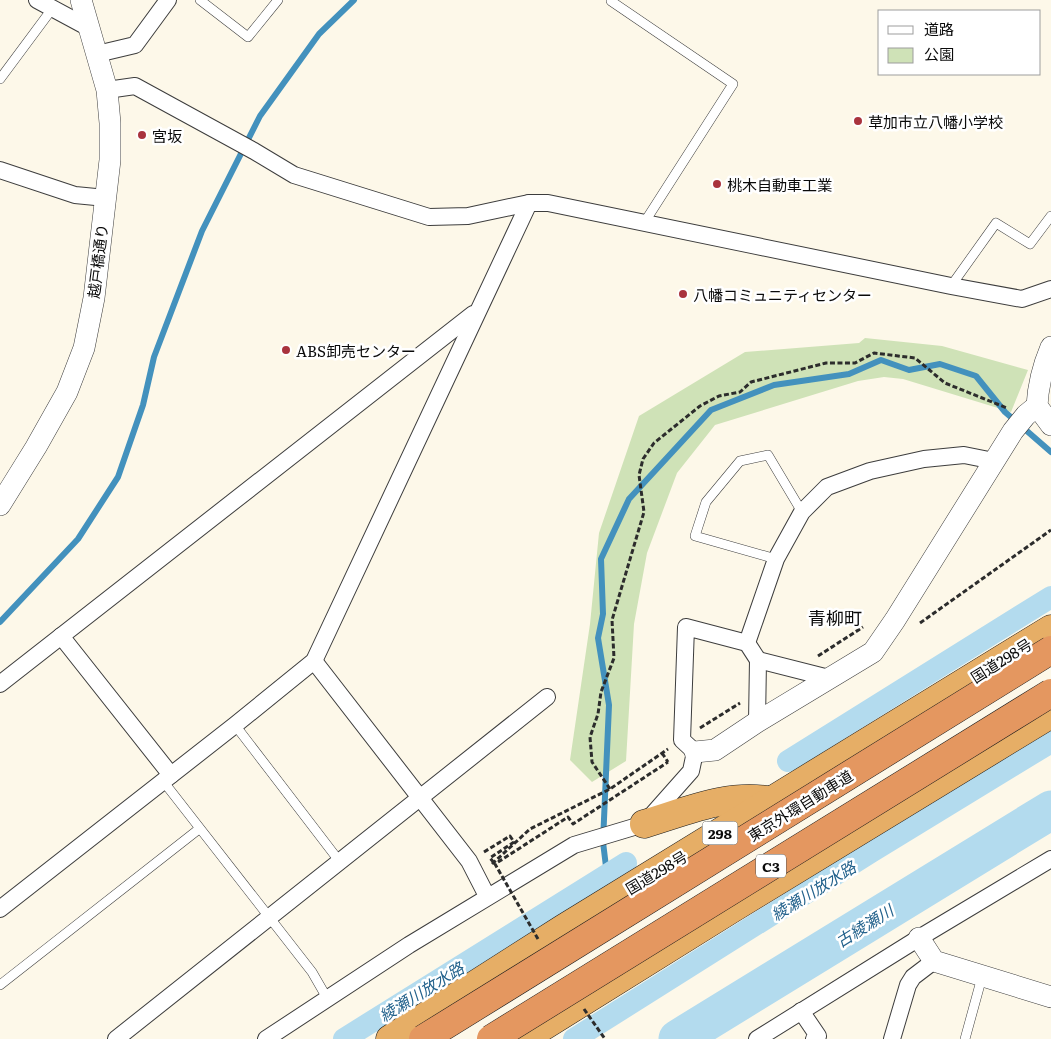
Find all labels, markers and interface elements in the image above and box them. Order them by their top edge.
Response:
legend [878,10,1041,75]
text: 道路 [924,17,954,40]
text: 公園 [924,42,954,65]
place label: 草加市立八幡小学校 [868,110,1003,133]
marker: 草加市立八幡小学校 [852,115,864,127]
place label: 宮坂 [152,124,182,147]
marker: 宮坂 [136,129,148,141]
place label: 桃木自動車工業 [727,173,832,196]
marker: 桃木自動車工業 [711,178,723,190]
street label: 越戸橋通り [81,222,113,301]
place label: 八幡コミュニティセンター [693,283,872,306]
marker: 八幡コミュニティセンター [677,288,689,300]
place label: ABS卸売センター [296,339,416,362]
marker: ABS卸売センター [280,344,292,356]
district label: 青柳町 [808,604,862,631]
street label: 国道298号 [966,632,1036,688]
street label: 東京外環自動車道 [743,763,857,847]
road number: 298 [702,821,738,844]
street label: 国道298号 [621,844,691,900]
water label: 綾瀬川放水路 [766,853,862,926]
road number: C3 [756,854,786,878]
water label: 古綾瀬川 [830,897,899,952]
water label: 綾瀬川放水路 [374,954,470,1027]

